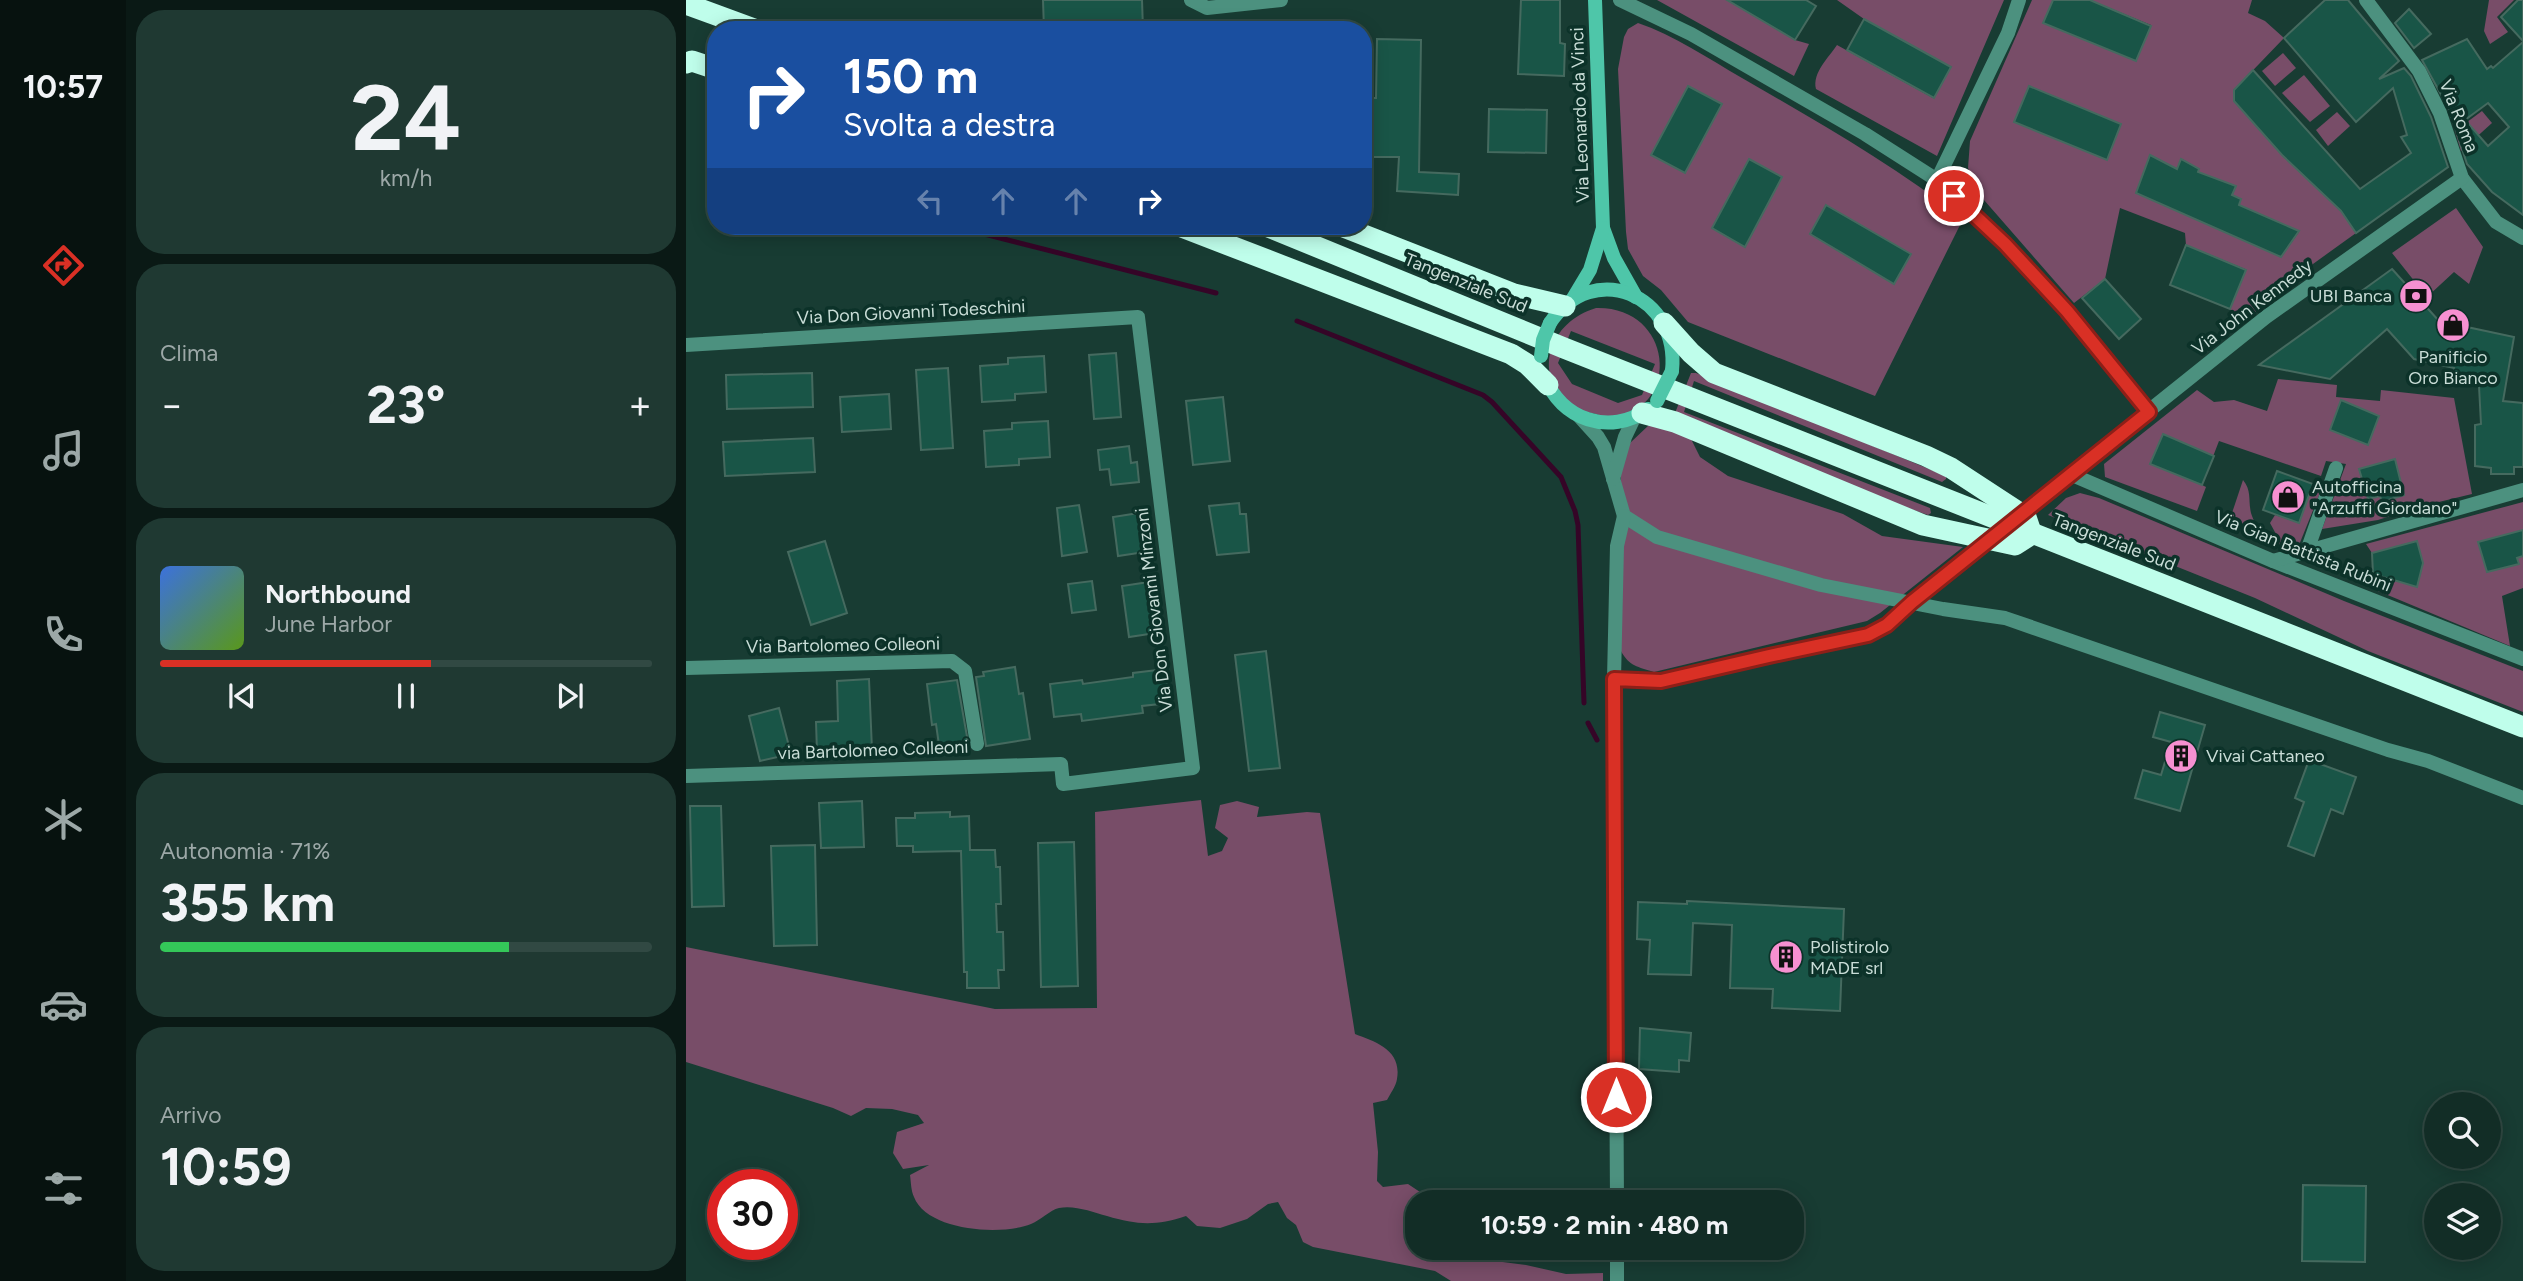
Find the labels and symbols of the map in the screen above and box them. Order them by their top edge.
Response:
street label: Via Leonardo da Vinci [1566,27,1594,203]
street label: Via Roma [2434,76,2484,156]
pin [1924,166,1984,226]
street label: Tangenziale Sud [1401,248,1531,318]
street label: Via John Kennedy [2187,254,2317,359]
bank icon: UBI Banca [2397,277,2435,315]
place label: UBI Banca [2310,285,2392,307]
street label: Via Don Giovanni Todeschini [796,295,1026,329]
shop icon: Panificio Oro Bianco [2434,306,2472,344]
place label: Panificio Oro Bianco [2408,346,2498,389]
place label: Autofficina "Arzuffi Giordano" [2312,476,2457,519]
shop icon: Autofficina "Arzuffi Giordano" [2269,478,2307,516]
street label: Via Gian Battista Rubini [2211,505,2395,597]
street label: Via Don Giovanni Minzoni [1131,507,1177,713]
street label: Tangenziale Sud [2049,508,2179,576]
street label: Via Bartolomeo Colleoni [746,632,940,658]
street label: via Bartolomeo Colleoni [777,736,969,764]
building icon: Vivai Cattaneo [2162,737,2200,775]
place label: Vivai Cattaneo [2206,745,2325,767]
place label: Polistirolo MADE srl [1810,936,1889,979]
building icon: Polistirolo MADE srl [1767,938,1805,976]
position arrow [1579,1060,1653,1134]
speed limit sign: 30 [707,1169,798,1260]

